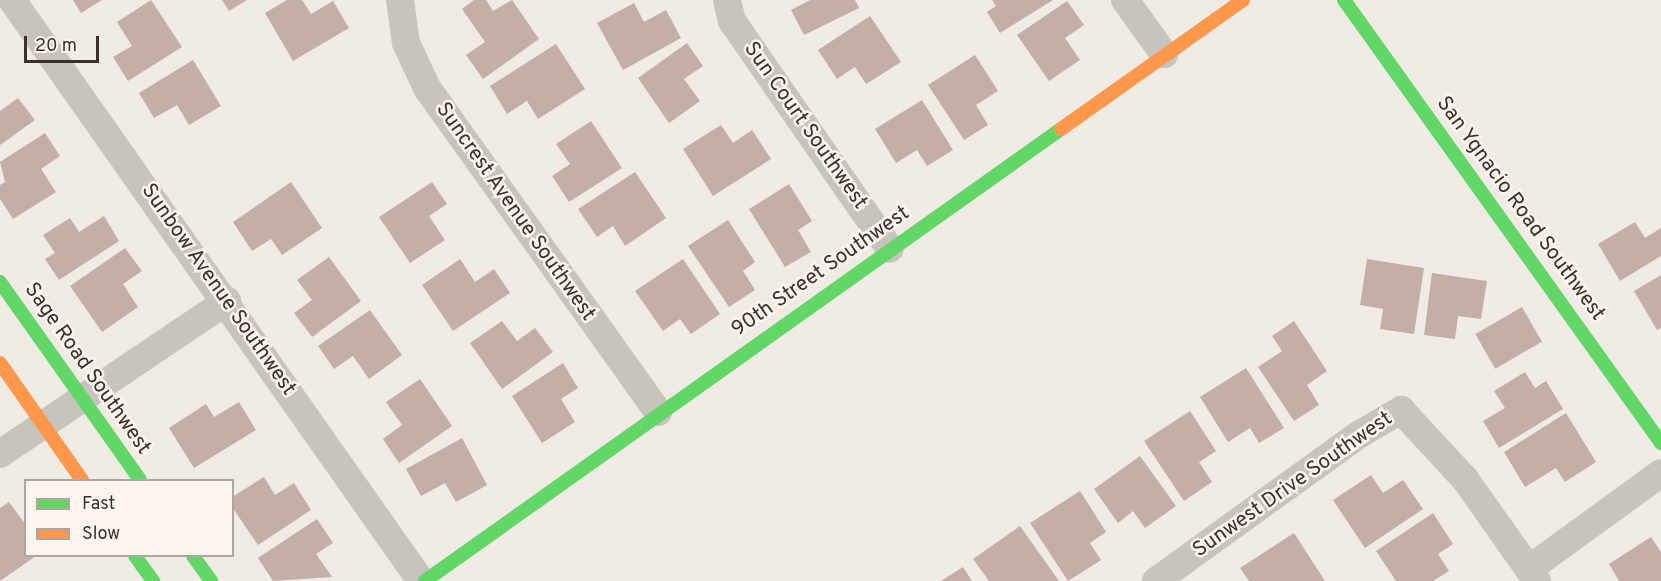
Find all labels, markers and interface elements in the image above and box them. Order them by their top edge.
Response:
scale bar [27,24,102,62]
text: 20 m [35,35,77,58]
street label: Sun Court Southwest [738,38,872,214]
street label: San Ygnacio Road Southwest [1430,92,1610,326]
street label: Suncrest Avenue Southwest [430,97,600,327]
street label: Sunbow Avenue Southwest [135,179,301,401]
street label: 90th Street Southwest [727,201,915,343]
street label: Sage Road Southwest [18,278,156,460]
street label: Sunwest Drive Southwest [1188,407,1398,563]
legend [24,479,234,557]
text: Fast [82,493,115,516]
text: Slow [82,523,120,546]

